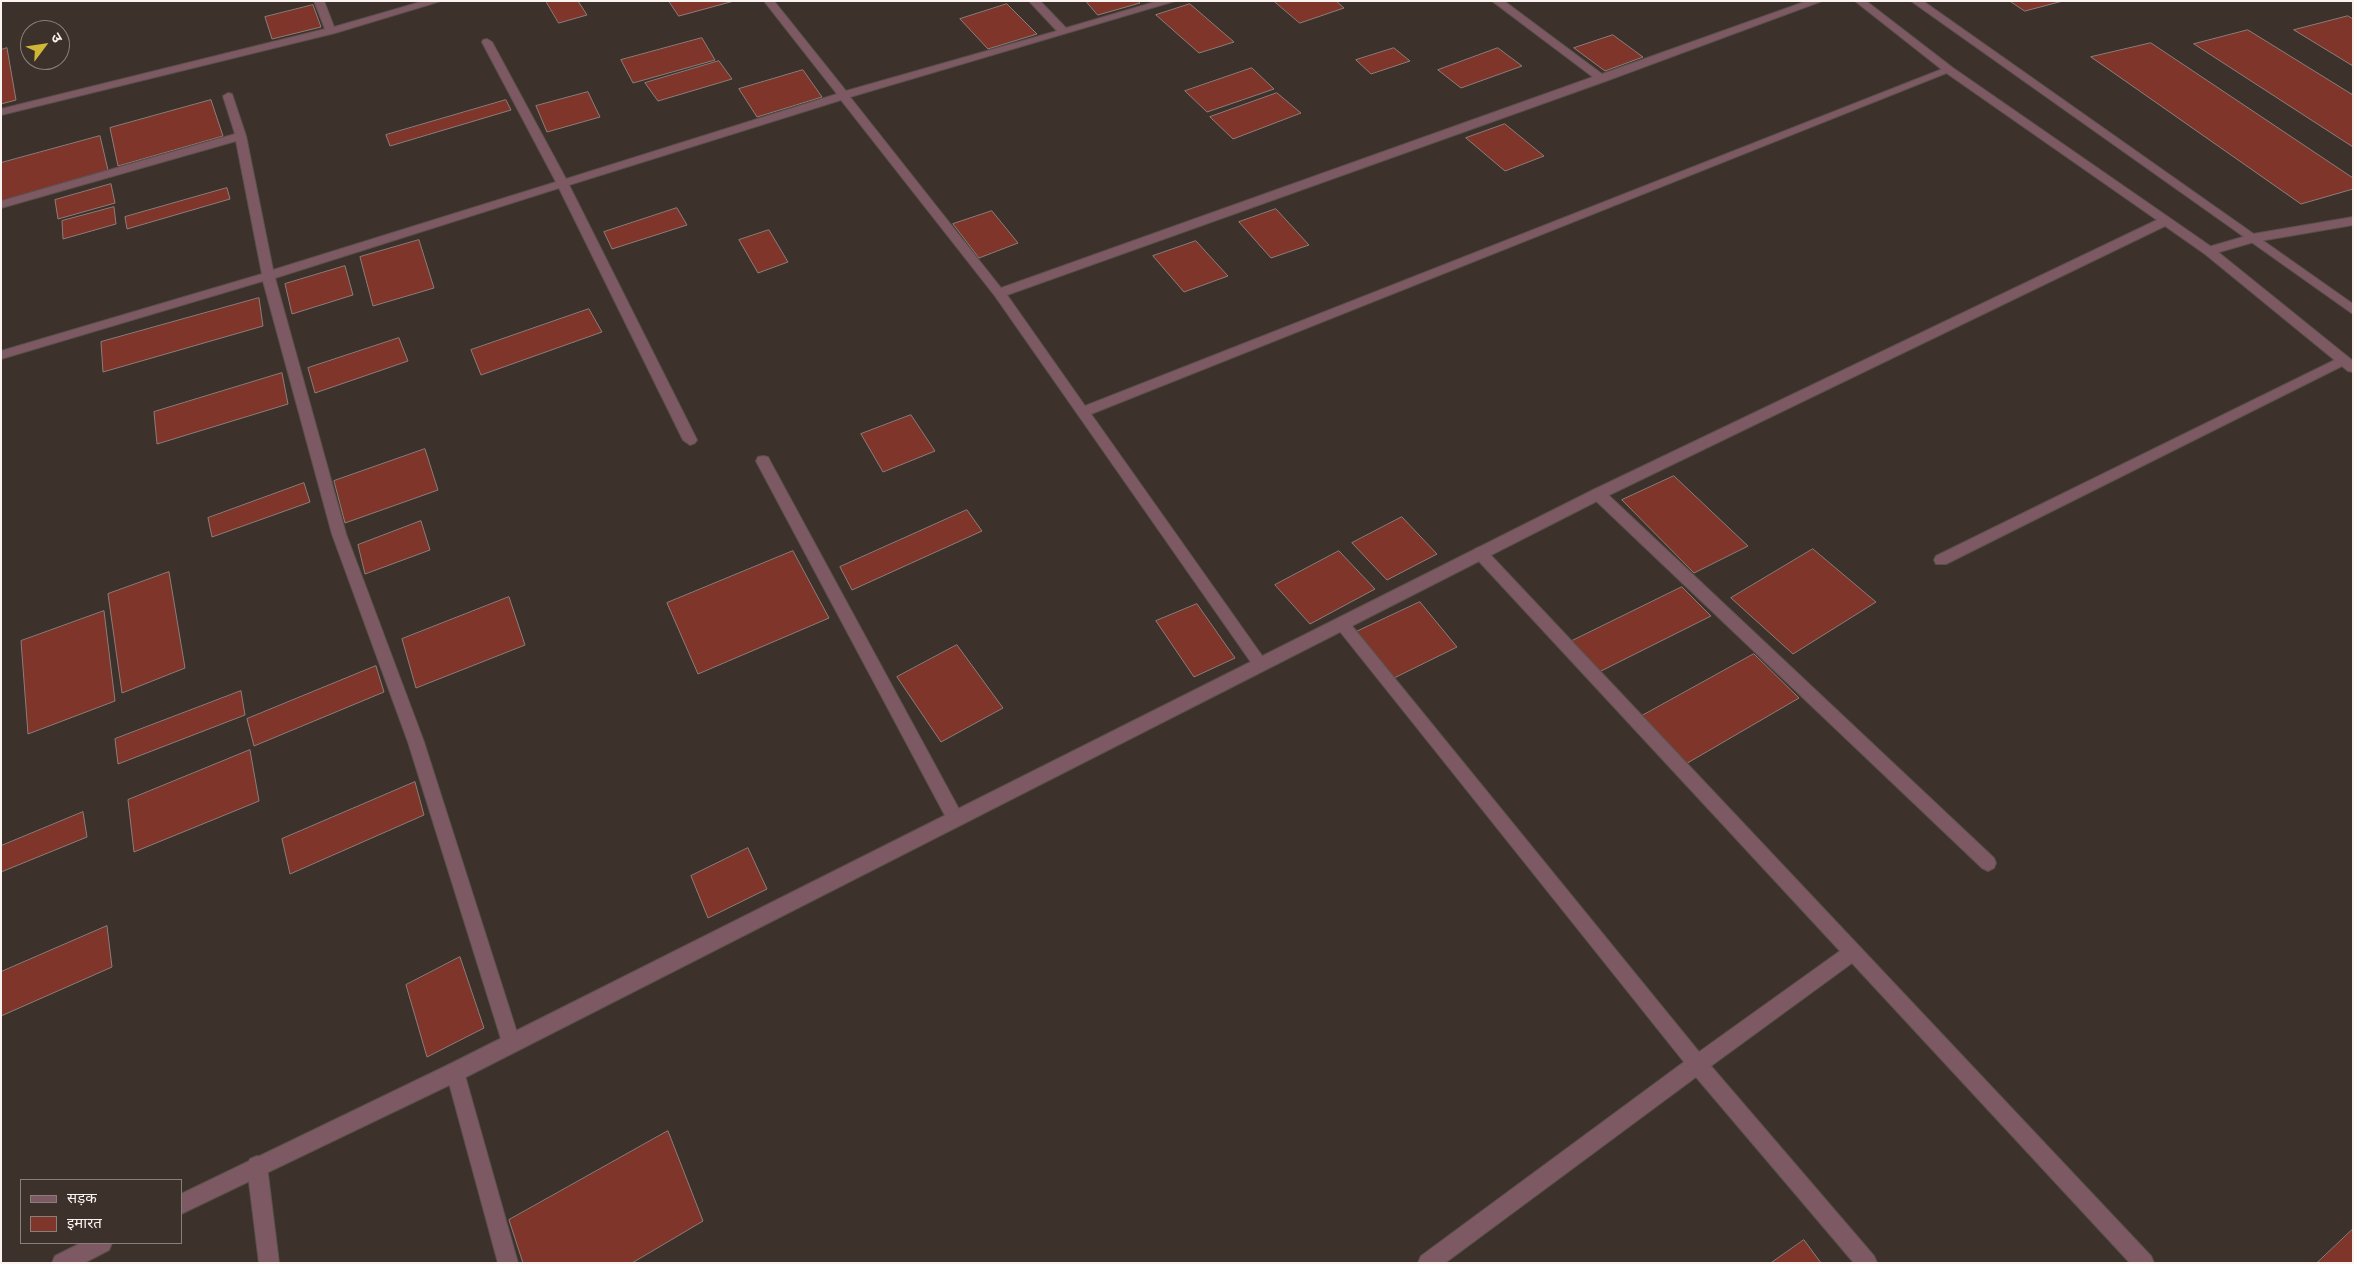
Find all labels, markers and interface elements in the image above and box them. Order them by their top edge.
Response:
north arrow [20,20,70,70]
text: उ [48,30,67,45]
legend [20,1179,182,1244]
text: सड़क [67,1188,97,1206]
text: इमारत [67,1213,102,1231]

